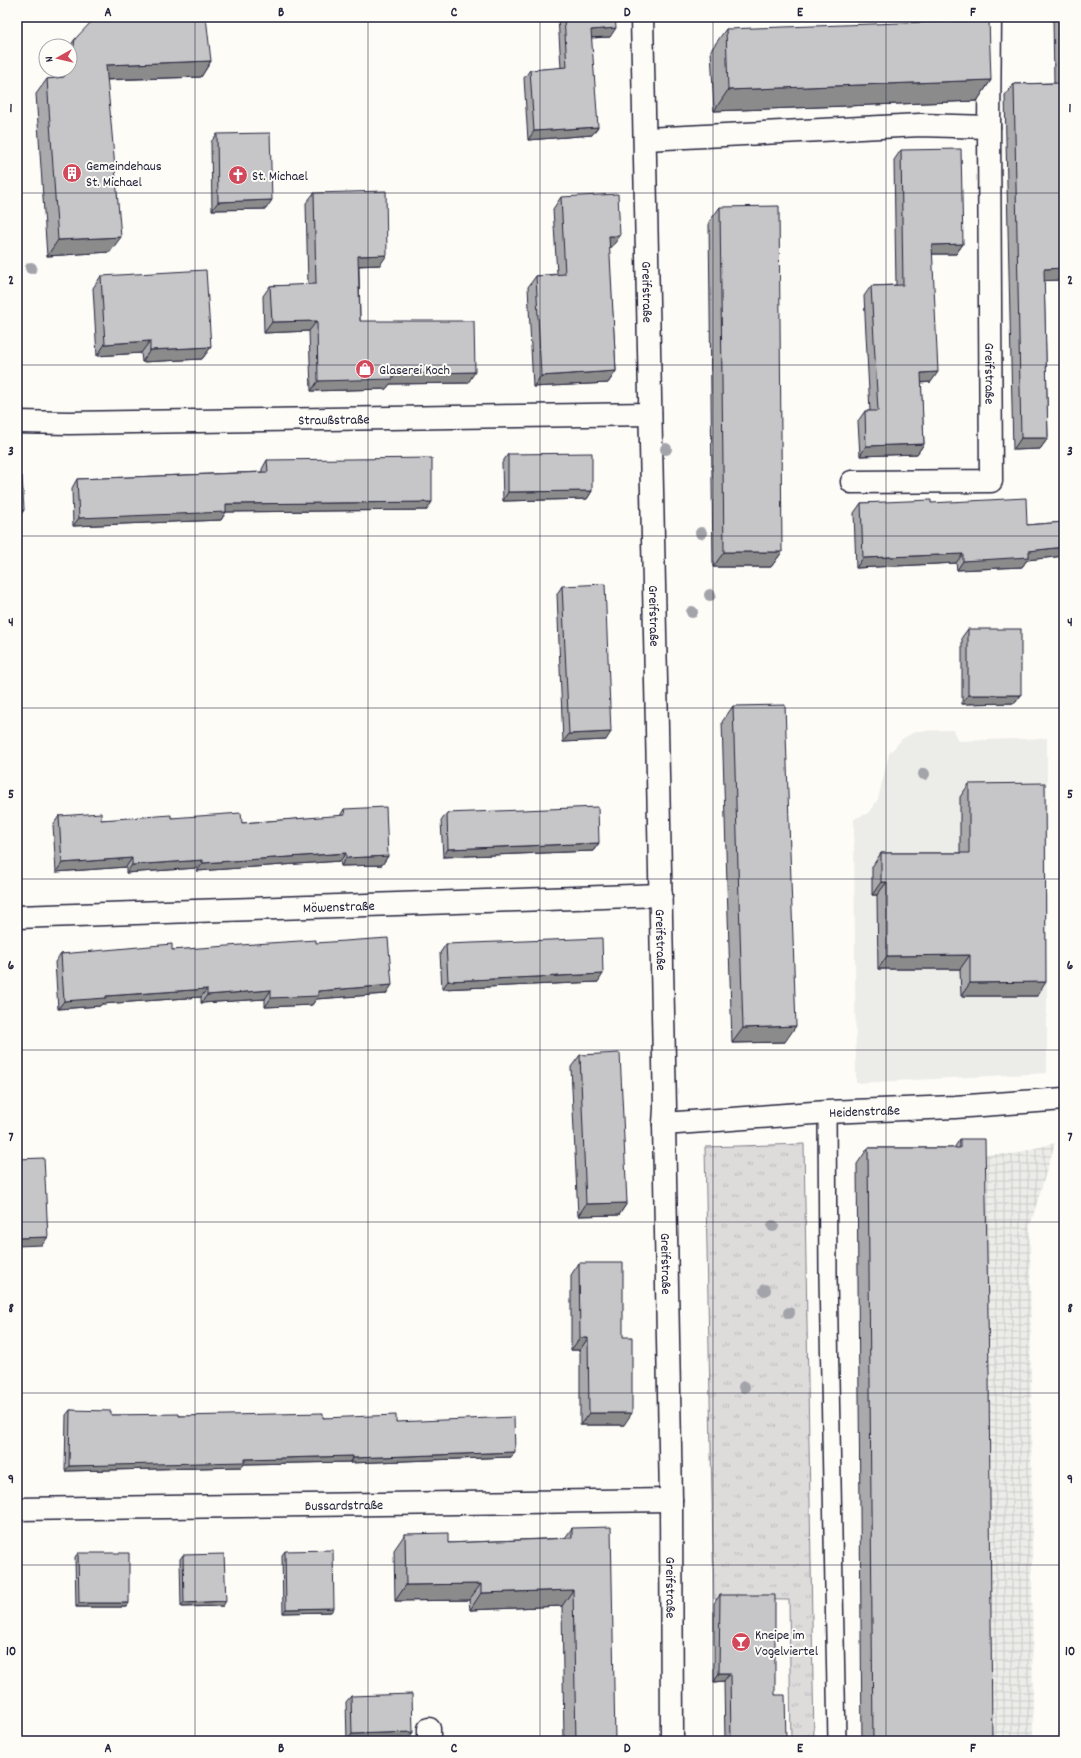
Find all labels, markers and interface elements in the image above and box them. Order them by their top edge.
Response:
text: A [104,4,112,23]
text: B [278,4,284,23]
text: C [451,4,458,23]
text: D [624,4,631,23]
text: E [797,4,804,23]
text: F [970,4,976,23]
north arrow [38,38,78,78]
text: N [42,55,58,63]
text: 1 [10,100,13,119]
text: 1 [1069,100,1072,119]
place label: Gemeindehaus St. Michael [86,157,162,193]
building icon: Gemeindehaus St. Michael [61,162,83,184]
church icon: St. Michael [227,164,249,186]
place label: St. Michael [252,167,308,187]
street label: Greifstraße [635,261,656,323]
text: 2 [8,272,14,291]
text: 2 [1067,272,1073,291]
street label: Greifstraße [978,343,999,404]
shop icon: Glaserei Koch [354,358,376,380]
place label: Glaserei Koch [379,361,450,381]
street label: Straußstraße [298,410,370,431]
text: 3 [8,443,14,462]
text: 3 [1067,443,1073,462]
street label: Greifstraße [642,585,663,647]
text: 4 [8,614,14,633]
text: 4 [1067,614,1073,633]
text: 5 [8,786,14,805]
text: 5 [1067,786,1073,805]
street label: Möwenstraße [303,897,375,919]
street label: Greifstraße [649,909,670,971]
text: 6 [8,957,15,976]
text: 6 [1067,957,1074,976]
street label: Heidenstraße [829,1101,900,1124]
text: 7 [9,1129,14,1148]
text: 7 [1068,1129,1073,1148]
street label: Greifstraße [654,1233,675,1295]
text: 8 [8,1300,14,1319]
text: 8 [1067,1300,1073,1319]
text: 9 [8,1471,14,1490]
text: 9 [1067,1471,1073,1490]
street label: Bussardstraße [305,1496,383,1517]
street label: Greifstraße [659,1557,679,1619]
place label: Kneipe im Vogelviertel [755,1626,819,1662]
bar icon: Kneipe im Vogelviertel [730,1631,752,1653]
text: 10 [6,1643,16,1662]
text: 10 [1065,1643,1075,1662]
text: A [104,1740,112,1758]
text: B [278,1740,284,1758]
text: C [451,1740,458,1758]
text: D [624,1740,631,1758]
text: E [797,1740,804,1758]
text: F [970,1740,976,1758]

